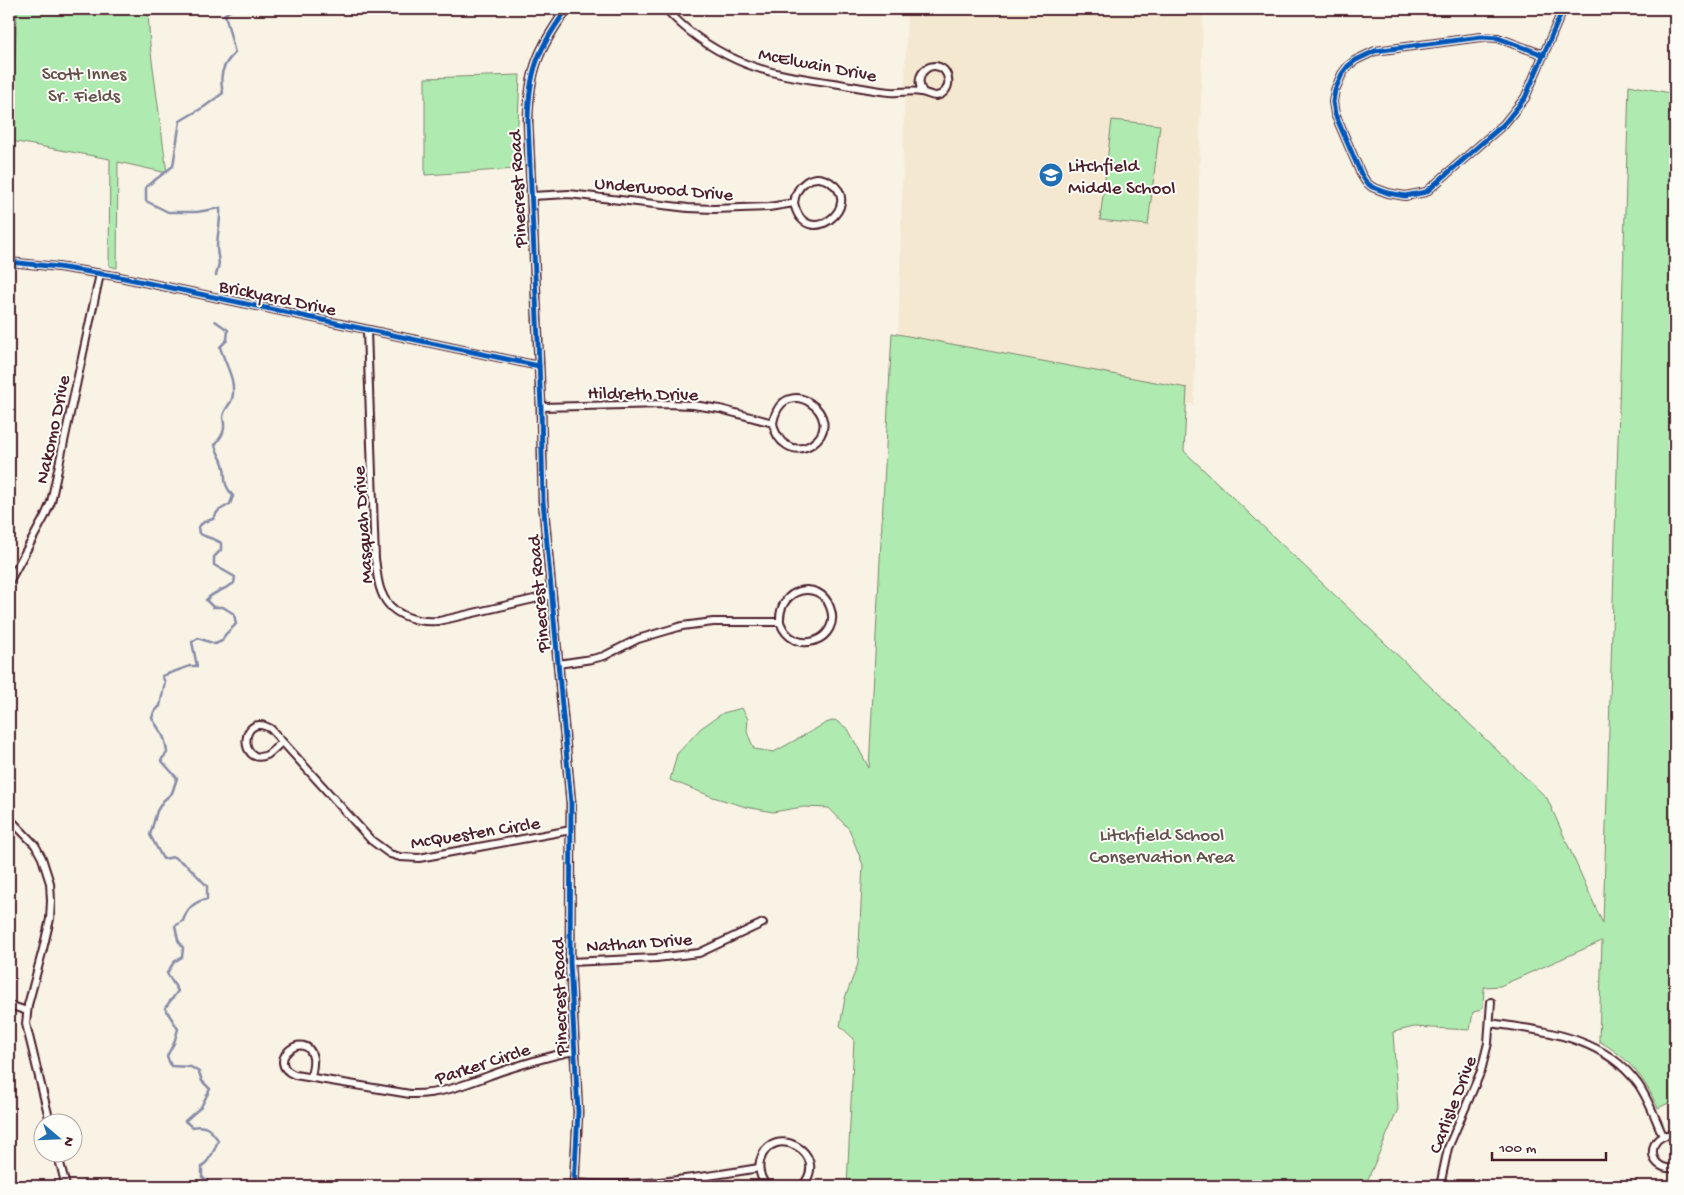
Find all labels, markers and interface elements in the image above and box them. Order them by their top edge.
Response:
street label: McElwain Drive [756,44,879,89]
park label: Scott Innes Sr. Fields [42,64,127,109]
street label: Pinecrest Road [505,128,534,249]
place label: Litchfield Middle School [1068,156,1175,201]
school or university icon: Litchfield Middle School [1038,162,1064,188]
street label: Underwood Drive [593,173,734,208]
street label: Brickyard Drive [216,276,338,323]
street label: Nakomo Drive [32,373,77,486]
street label: Hildreth Drive [587,383,699,408]
street label: Masquah Drive [349,465,380,584]
street label: Pinecrest Road [524,532,557,654]
street label: McQuesten Circle [409,813,542,856]
park label: Litchfield School Conservation Area [1089,825,1236,870]
street label: Nathan Drive [585,929,693,960]
street label: Pinecrest Road [548,936,575,1057]
street label: Parker Circle [432,1039,534,1092]
street label: Carlisle Drive [1425,1053,1483,1157]
north arrow [32,1112,82,1162]
scale bar [1492,1130,1605,1162]
text: N [58,1134,77,1149]
text: 100 m [1498,1140,1537,1158]

